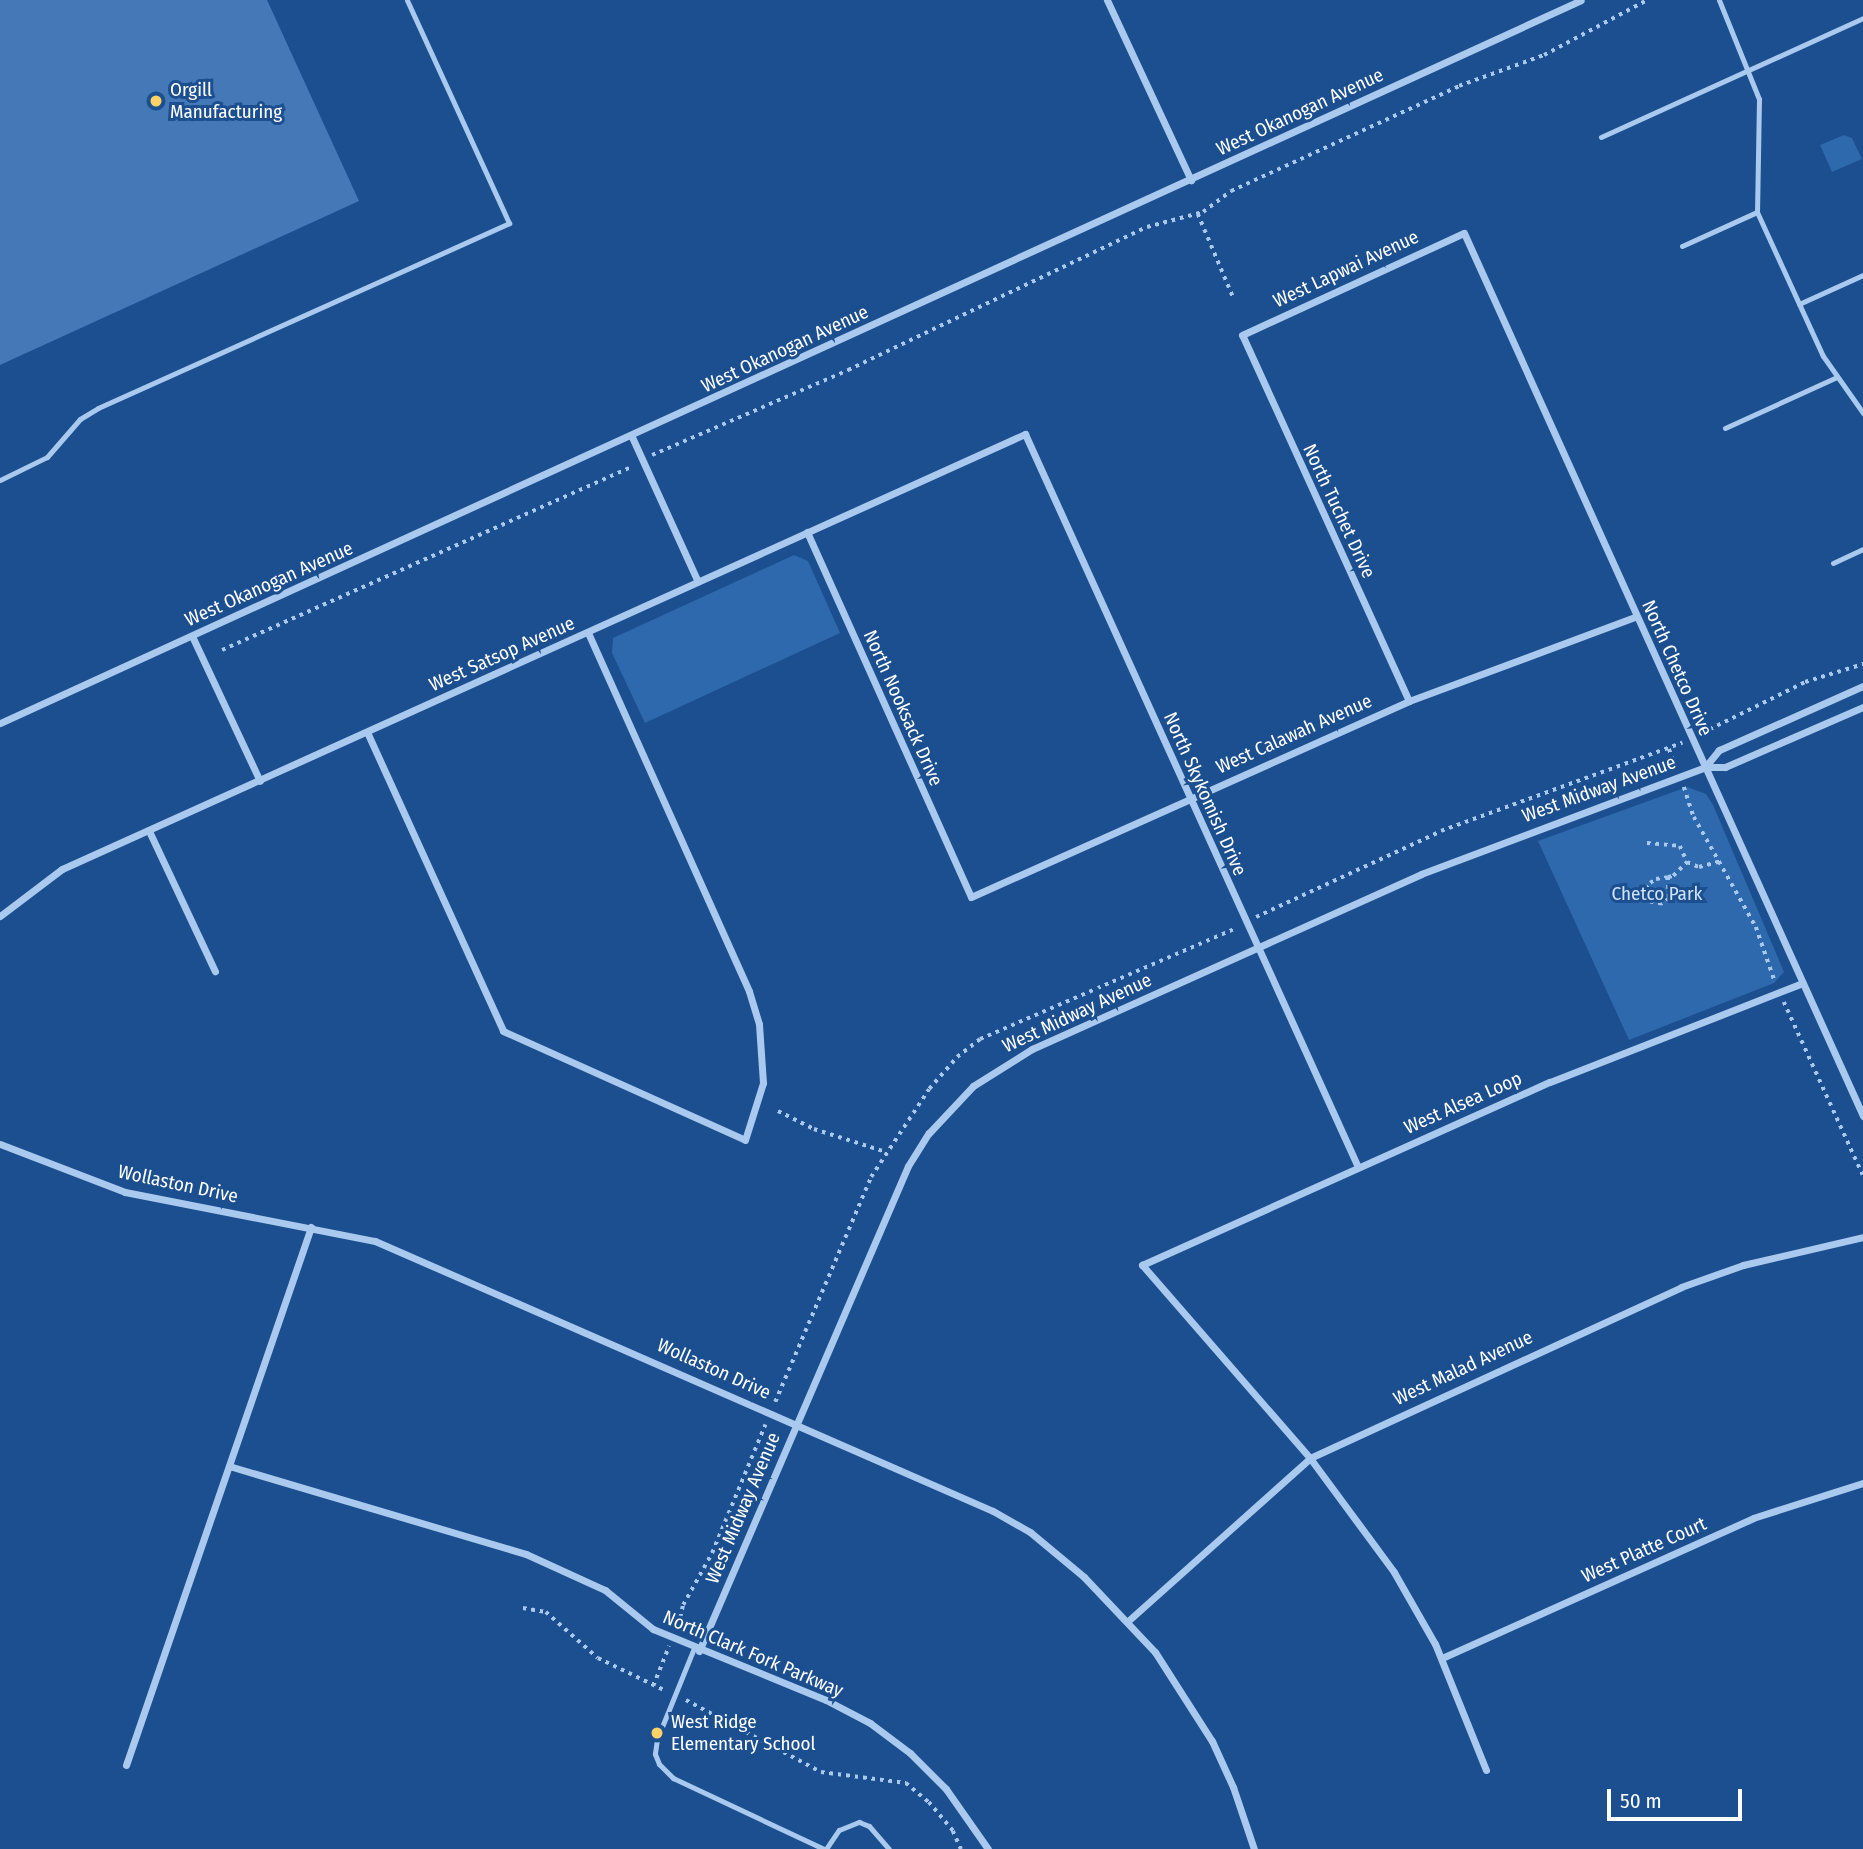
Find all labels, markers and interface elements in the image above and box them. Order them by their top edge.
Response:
street label: West Okanogan Avenue [1213,63,1387,161]
place label: Orgill Manufacturing [170,79,282,123]
marker: Orgill Manufacturing [148,93,164,109]
street label: West Lapwai Avenue [1270,225,1422,313]
street label: West Okanogan Avenue [698,300,872,398]
street label: North Tuchet Drive [1298,440,1380,582]
street label: West Okanogan Avenue [181,537,357,631]
street label: North Chetco Drive [1637,597,1717,739]
street label: West Satsop Avenue [426,612,578,696]
street label: North Nooksack Drive [858,627,948,789]
street label: West Calawah Avenue [1213,689,1375,779]
street label: North Skykomish Drive [1159,709,1251,879]
street label: West Midway Avenue [1519,751,1679,827]
park label: Chetco Park [1612,883,1702,905]
street label: West Midway Avenue [999,968,1155,1058]
street label: West Alsea Loop [1401,1067,1525,1139]
street label: Wollaston Drive [116,1160,240,1208]
street label: West Malad Avenue [1390,1326,1536,1410]
street label: Wollaston Drive [654,1334,774,1404]
street label: West Midway Avenue [701,1429,785,1587]
street label: West Platte Court [1578,1512,1710,1588]
street label: North Clark Fork Parkway [659,1606,847,1702]
place label: West Ridge Elementary School [671,1711,816,1755]
marker: West Ridge Elementary School [649,1725,665,1741]
scale bar [1611,1776,1746,1820]
text: 50 m [1620,1788,1662,1814]

